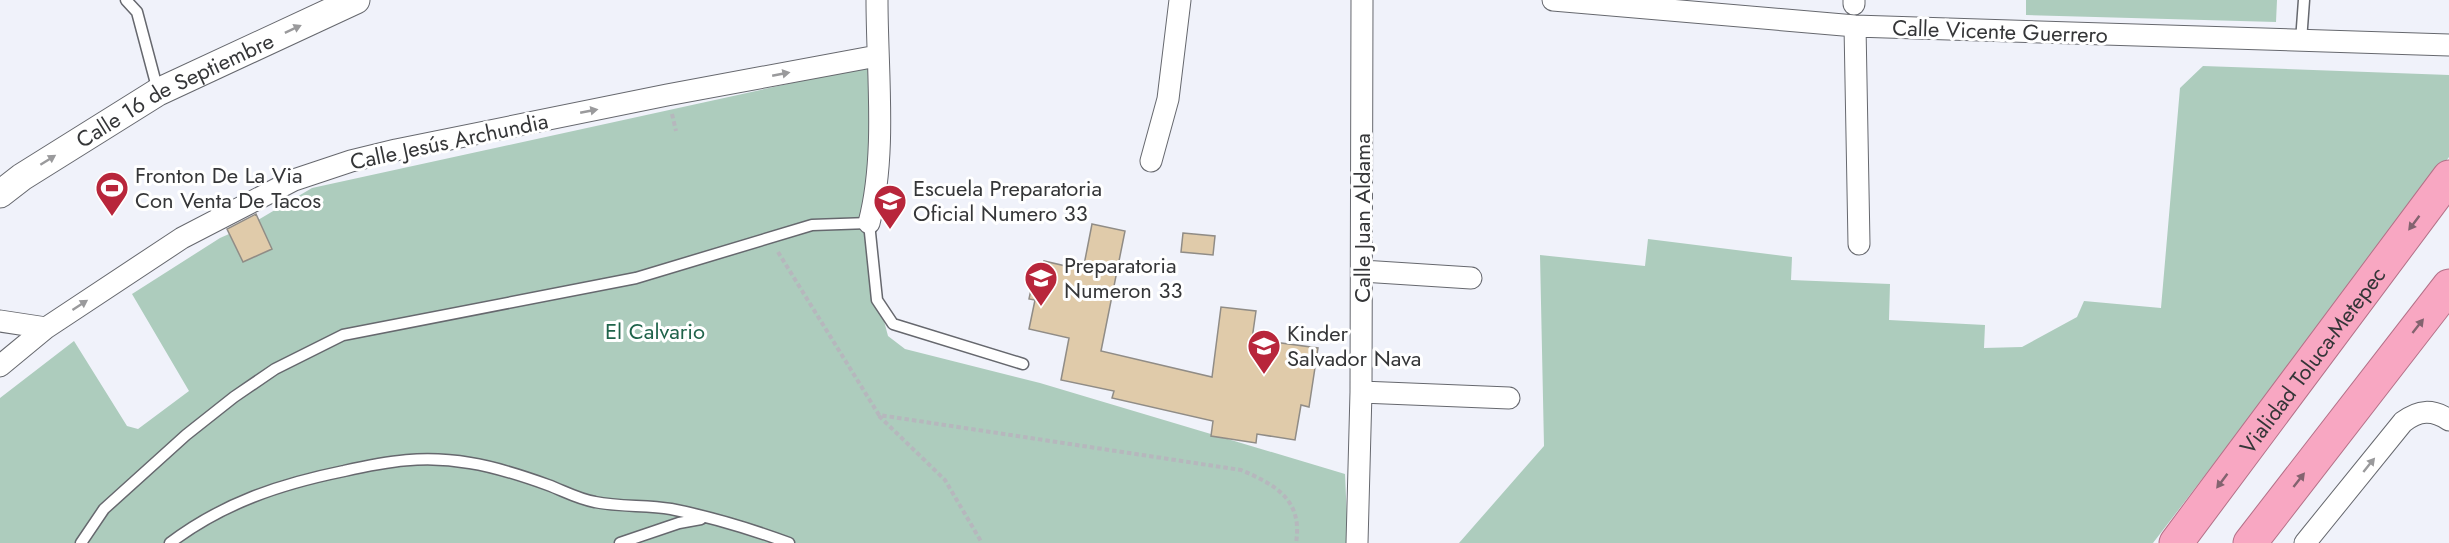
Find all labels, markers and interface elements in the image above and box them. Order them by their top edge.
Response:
street label: Calle Vicente Guerrero [1892,11,2108,51]
street label: Calle 16 de Septiembre [70,24,279,155]
one-way arrow [285,24,303,34]
one-way arrow [771,69,790,78]
street label: Calle Jesús Archundia [347,104,551,178]
one-way arrow [580,106,599,115]
street label: Calle Juan Aldama [1346,133,1378,303]
one-way arrow [40,155,56,166]
place label: Fronton De La Via Con Venta De Tacos [135,159,321,216]
sports icon: Fronton De La Via Con Venta De Tacos [94,170,130,217]
place label: Escuela Preparatoria Oficial Numero 33 [913,172,1102,229]
school or university icon: Escuela Preparatoria Oficial Numero 33 [872,183,908,230]
one-way arrow [2408,215,2420,231]
place label: Preparatoria Numeron 33 [1064,249,1183,306]
school or university icon: Preparatoria Numeron 33 [1023,260,1059,307]
street label: Vialidad Toluca-Metepec [2232,260,2393,461]
one-way arrow [71,300,88,311]
park label: El Calvario [605,315,705,347]
place label: Kinder Salvador Nava [1287,317,1421,374]
one-way arrow [2412,318,2424,334]
school or university icon: Kinder Salvador Nava [1246,328,1282,375]
one-way arrow [2362,457,2375,473]
one-way arrow [2216,472,2228,488]
one-way arrow [2292,472,2305,488]

